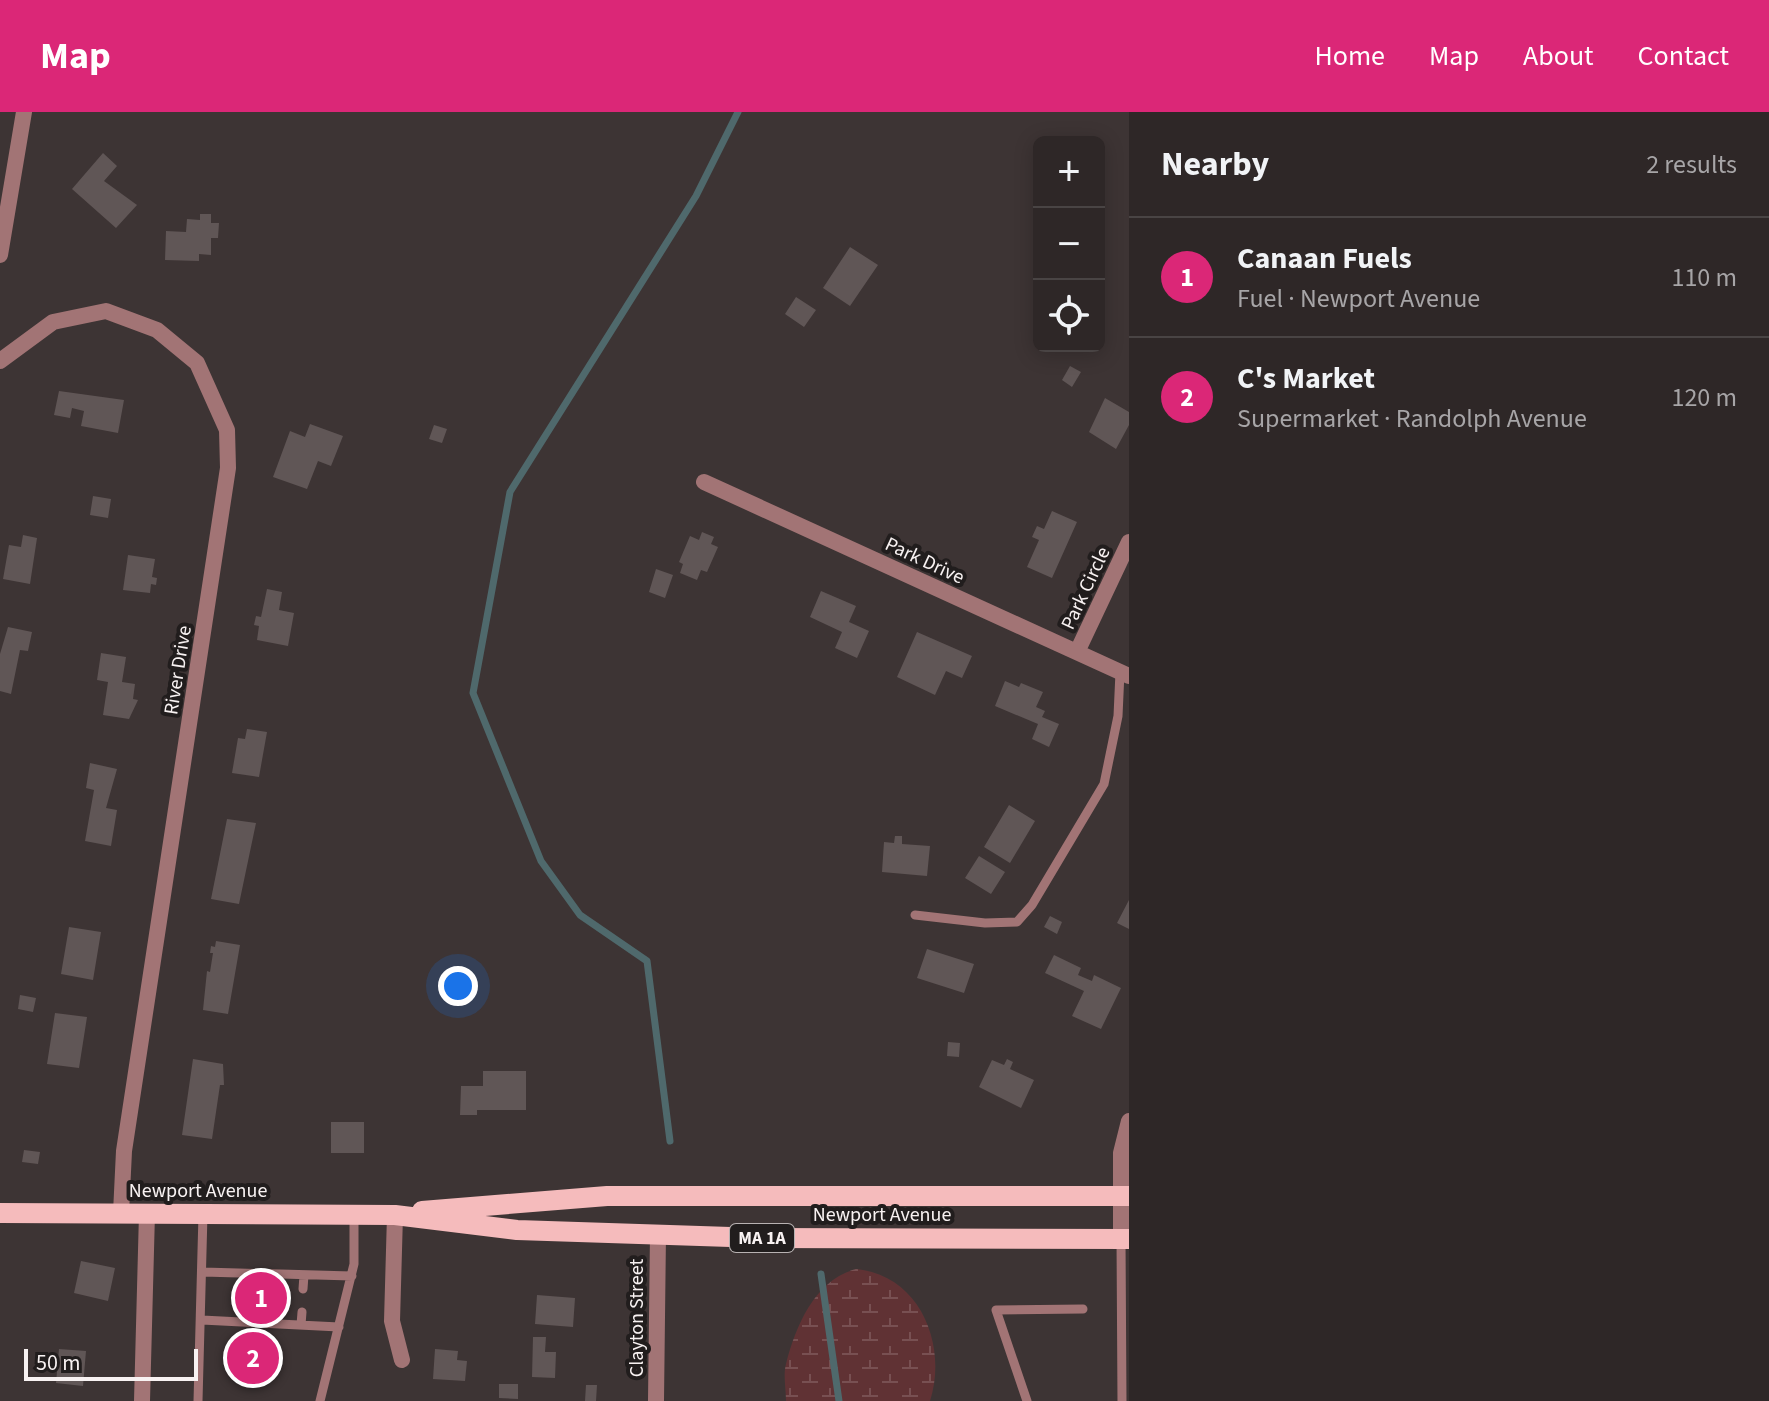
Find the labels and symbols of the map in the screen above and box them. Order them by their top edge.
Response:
street label: Park Drive [880,530,969,592]
street label: Park Circle [1054,542,1117,634]
street label: River Drive [157,624,199,717]
your location [438,966,478,1006]
street label: Newport Avenue [129,1177,267,1205]
street label: Newport Avenue [813,1201,951,1229]
road number: MA 1A [730,1224,794,1252]
street label: Clayton Street [623,1259,651,1377]
pin: 1 [235,1268,287,1328]
pin: 2 [227,1328,279,1388]
scale bar [24,1345,198,1381]

